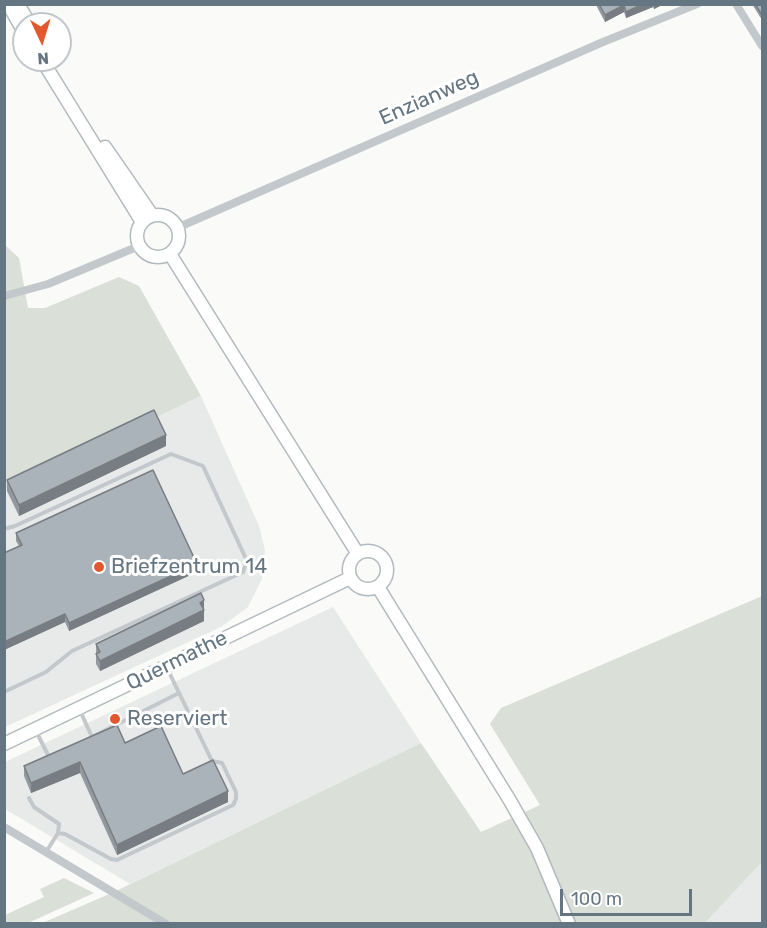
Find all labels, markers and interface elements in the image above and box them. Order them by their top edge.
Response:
north arrow [12,12,72,72]
text: N [37,49,50,68]
street label: Enzianweg [375,65,483,131]
place label: Briefzentrum 14 [111,554,267,580]
marker: Briefzentrum 14 [92,560,106,574]
street label: Quermathe [122,626,232,696]
place label: Reserviert [127,706,228,732]
marker: Reserviert [108,712,122,726]
scale bar [563,877,695,915]
text: 100 m [571,888,622,910]

